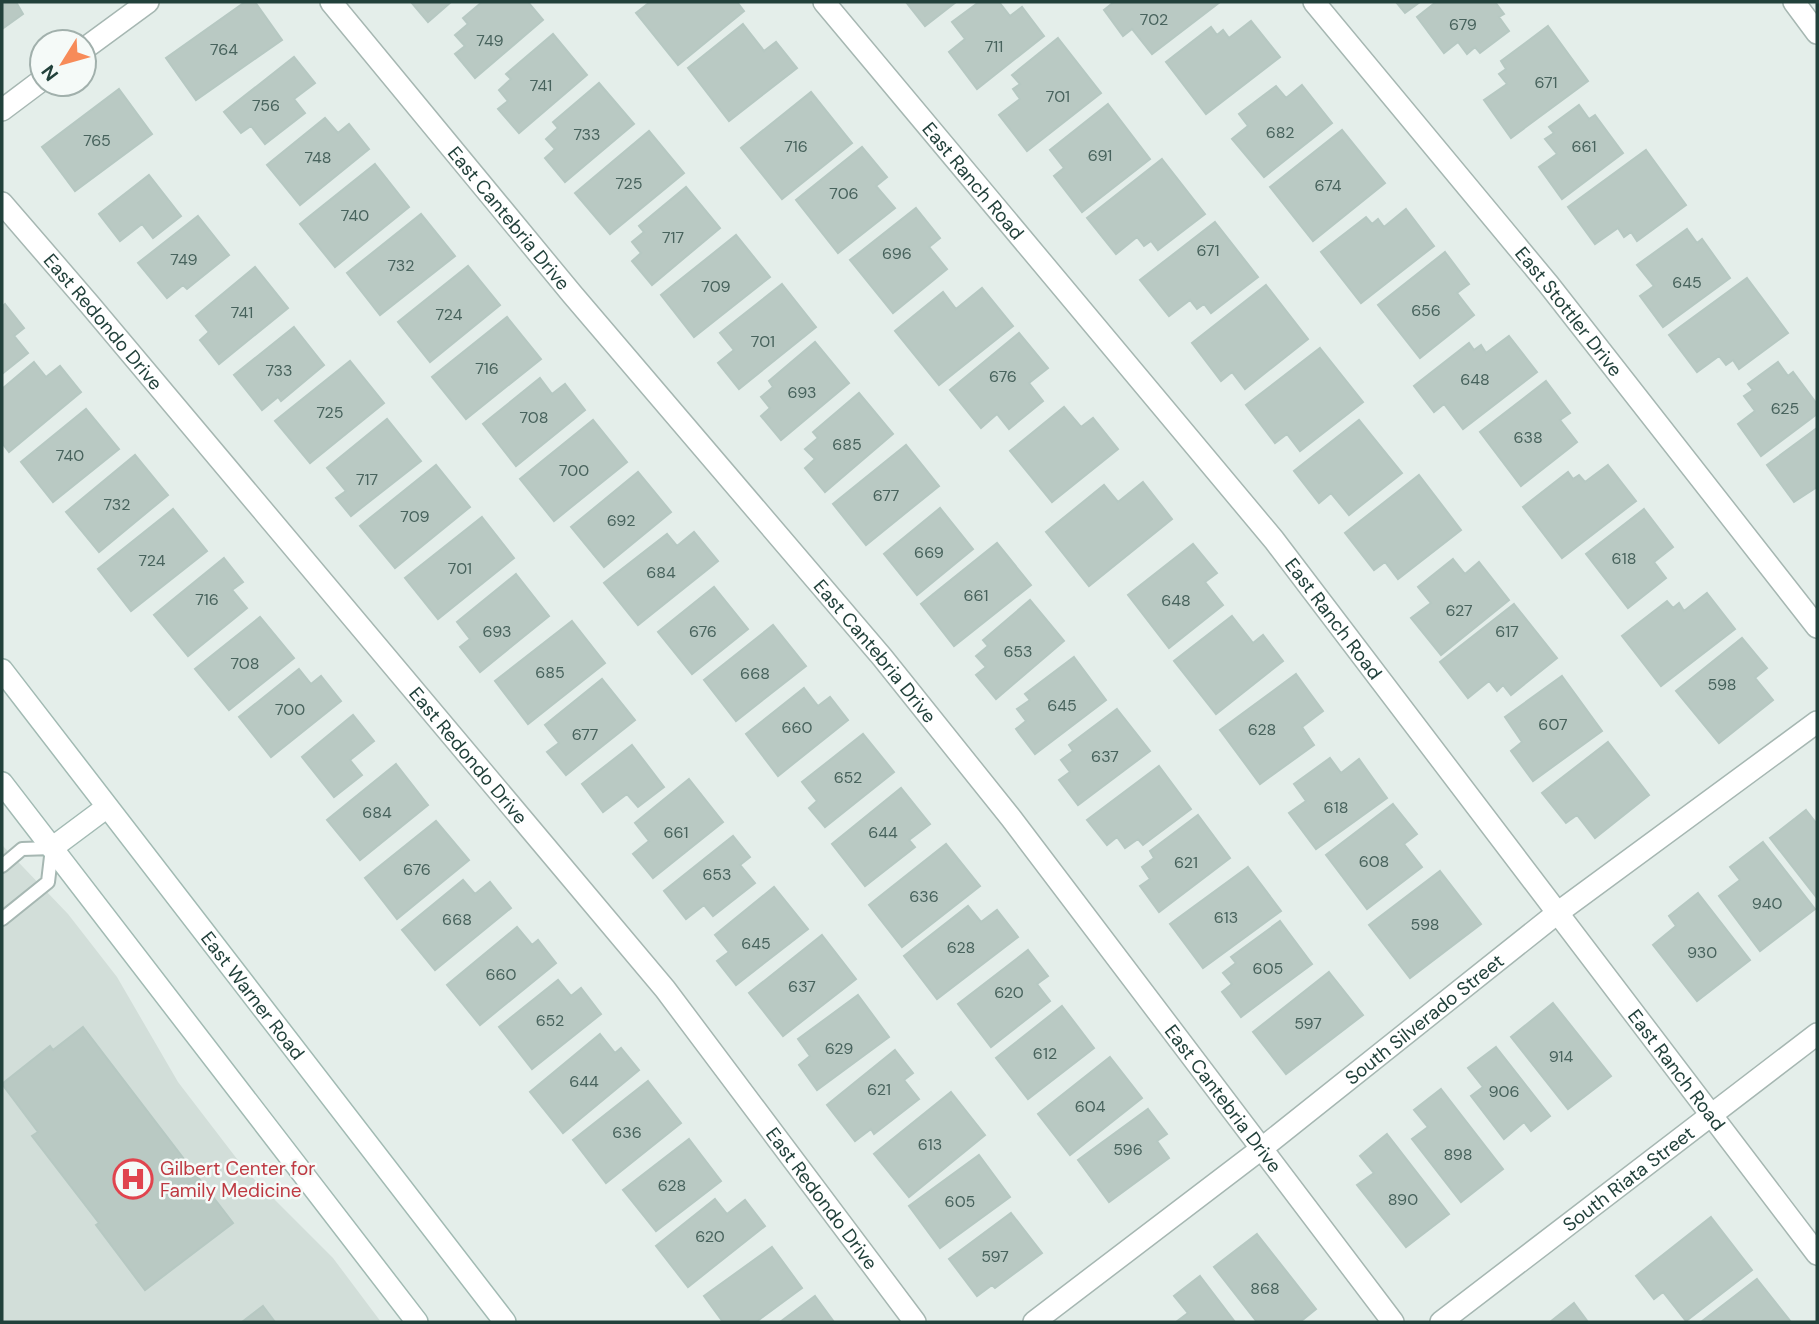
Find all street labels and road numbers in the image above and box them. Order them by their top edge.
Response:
street label: East Ranch Road [917,117,1030,245]
street label: East Cantebria Drive [442,141,576,295]
street label: East Stottler Drive [1509,242,1628,382]
street label: East Redondo Drive [38,248,168,395]
street label: East Ranch Road [1279,553,1387,685]
street label: East Cantebria Drive [808,574,942,728]
street label: East Redondo Drive [403,682,533,829]
street label: East Warner Road [195,926,310,1065]
street label: South Silverado Street [1340,948,1509,1090]
street label: East Ranch Road [1622,1004,1731,1136]
street label: East Cantebria Drive [1159,1020,1287,1178]
street label: South Riata Street [1558,1121,1700,1237]
street label: East Redondo Drive [760,1122,883,1275]

